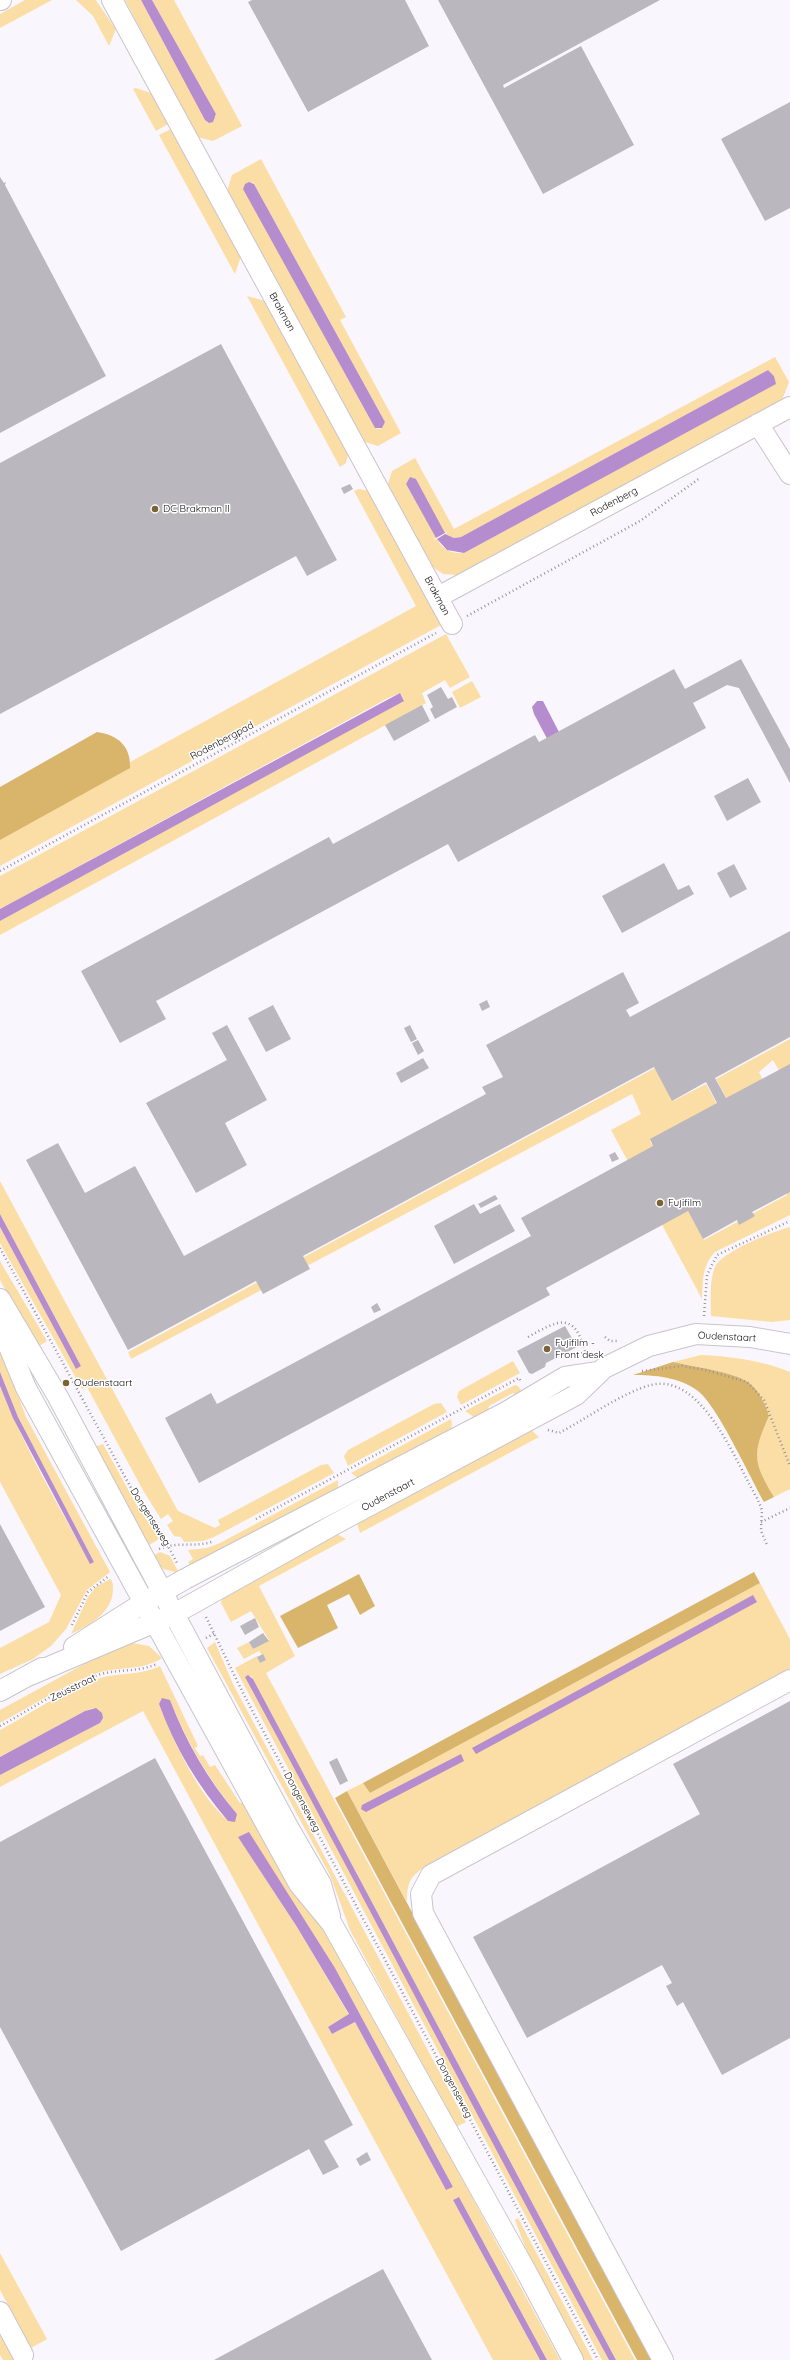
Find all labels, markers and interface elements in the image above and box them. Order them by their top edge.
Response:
street label: Brakman [266,290,298,334]
street label: Rodenberg [588,485,640,519]
place label: DC Brakman II [163,503,230,515]
marker: DC Brakman II [150,504,160,514]
street label: Brakman [422,574,452,618]
street label: Rodenbergpad [188,719,256,763]
place label: Fujifilm [668,1197,701,1209]
marker: Fujifilm [655,1198,665,1208]
street label: Oudenstaart [698,1329,756,1345]
place label: Fujifilm - Front desk [555,1337,604,1360]
marker: Fujifilm - Front desk [542,1344,552,1354]
place label: Oudenstaart [74,1377,132,1389]
marker: Oudenstaart [61,1378,71,1388]
street label: Oudenstaart [359,1476,417,1514]
street label: Dongenseweg [127,1486,173,1548]
street label: Zeusstraat [48,1672,98,1704]
street label: Dongenseweg [281,1770,323,1834]
street label: Dongenseweg [433,2056,475,2120]

